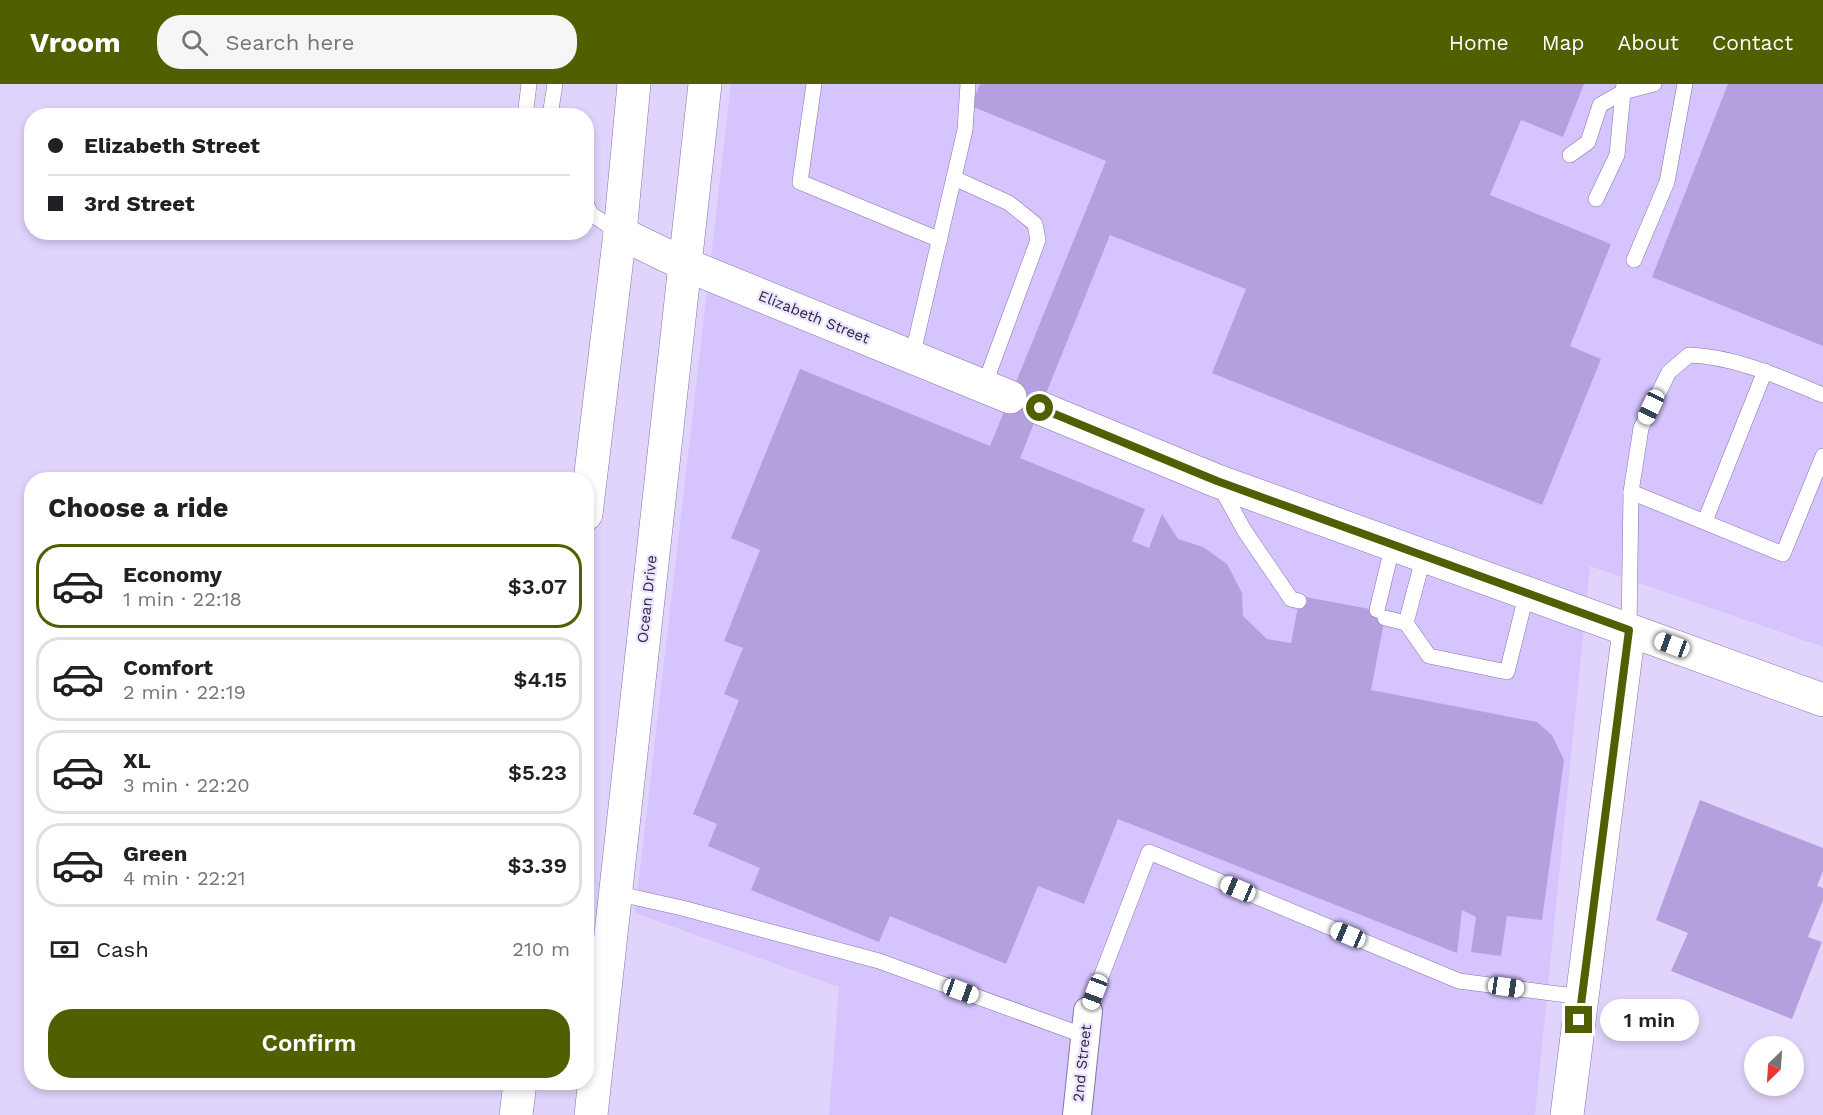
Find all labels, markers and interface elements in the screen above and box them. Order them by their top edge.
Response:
search box [157,15,577,69]
text: Vroom [30,26,121,59]
icon: search [178,26,211,59]
text: Search here [226,30,354,55]
text: Home [1449,30,1509,55]
text: Map [1542,30,1585,55]
text: About [1618,30,1679,55]
text: Contact [1712,30,1793,55]
text: Elizabeth Street [84,133,260,158]
text: 3rd Street [84,191,195,216]
street label: Elizabeth Street [756,286,873,348]
car [1635,387,1667,427]
route start [1026,394,1053,421]
text: Choose a ride [48,492,228,524]
street label: Ocean Drive [633,554,661,644]
icon: car [51,559,105,613]
text: Economy [123,562,222,587]
text: $3.07 [508,574,567,599]
text: 1 min · 22:18 [123,587,242,611]
car [1652,630,1692,660]
icon: car [51,652,105,706]
text: Comfort [123,655,213,680]
text: $4.15 [513,667,567,692]
text: 2 min · 22:19 [123,680,246,704]
icon: car [51,745,105,799]
text: XL [123,748,151,773]
text: $5.23 [508,760,567,785]
text: 3 min · 22:20 [123,773,250,797]
icon: car [51,838,105,892]
text: Green [123,841,187,866]
text: $3.39 [507,853,567,878]
text: 4 min · 22:21 [123,866,246,890]
car [1218,874,1258,904]
car [1328,920,1368,950]
icon: cash [48,933,81,966]
text: Cash [96,937,149,962]
text: 210 m [512,937,570,961]
car [1080,972,1110,1012]
car [941,976,981,1006]
car [1487,976,1525,998]
callout: 1 min [1600,999,1699,1041]
route end [1565,1006,1592,1033]
text: 1 min [1624,1008,1675,1032]
button: Confirm [48,1009,570,1078]
street label: 2nd Street [1069,1023,1095,1103]
north arrow [1744,1036,1804,1096]
map controls [1744,1036,1804,1096]

